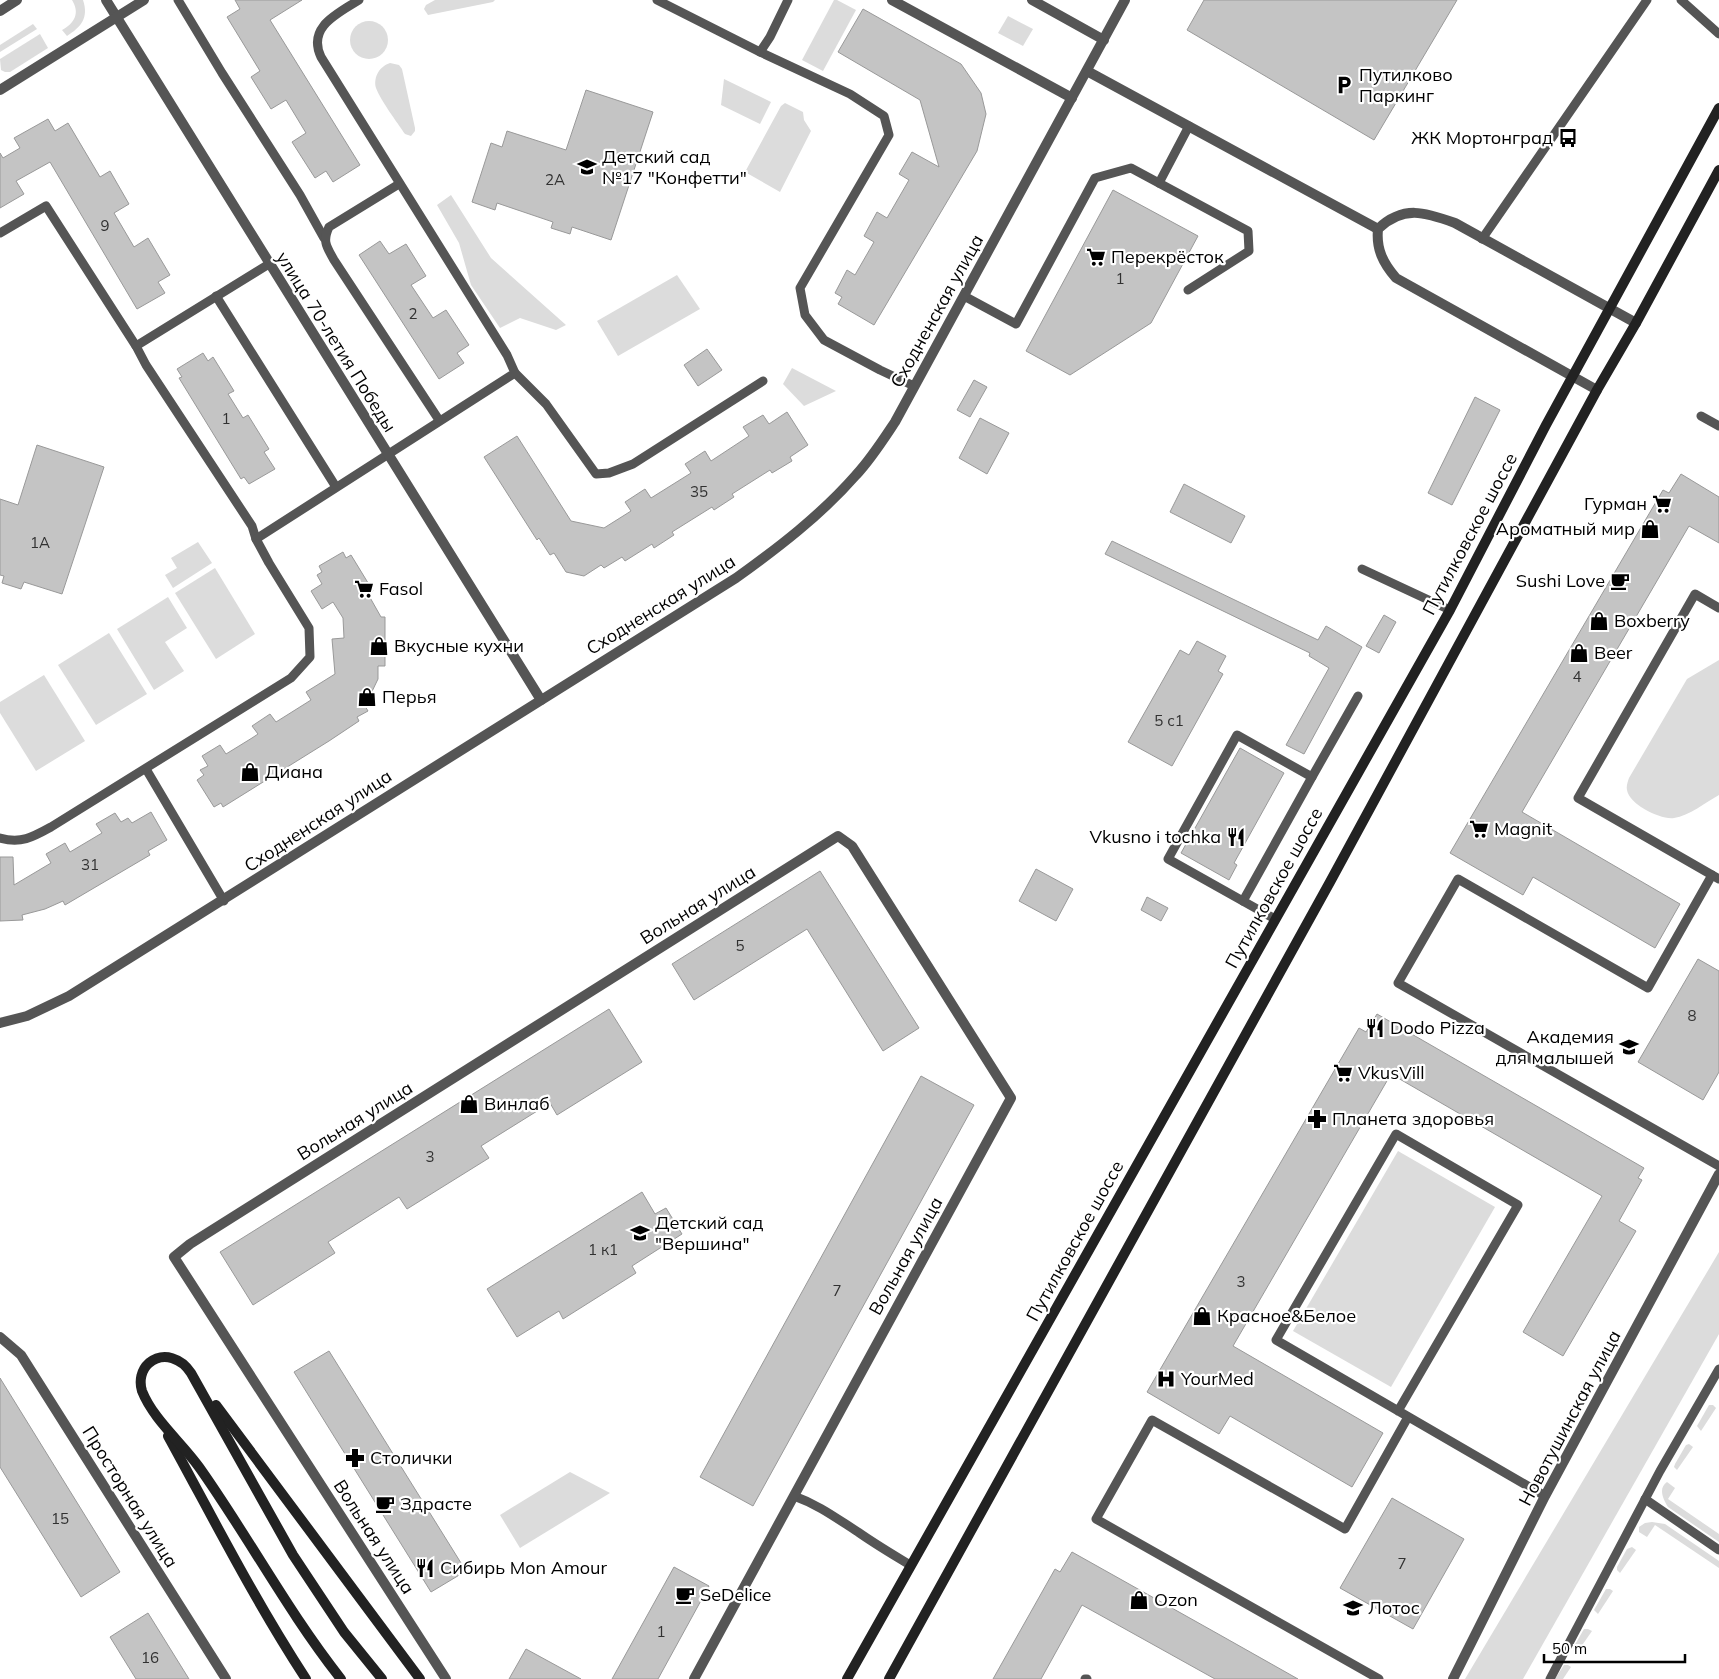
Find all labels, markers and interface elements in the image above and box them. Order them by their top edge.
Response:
place label: Путилково Паркинг [1359,63,1453,107]
parking icon: Путилково Паркинг [1333,74,1355,96]
place label: ЖК Мортонград [1411,126,1553,149]
bus stop icon: ЖК Мортонград [1557,127,1579,149]
place label: Детский сад №17 "Конфетти" [602,145,747,189]
school or university icon: Детский сад №17 "Конфетти" [576,156,598,178]
house number: 2А [545,170,565,189]
house number: 9 [100,216,110,235]
street label: Сходненская улица [885,230,988,391]
place label: Перекрёсток [1111,245,1224,268]
supermarket icon: Перекрёсток [1085,246,1107,268]
street label: улица 70-летия Победы [271,247,401,436]
house number: 1 [1115,269,1125,288]
house number: 2 [408,304,418,323]
house number: 1 [221,409,231,428]
street label: Путилковское шоссе [1417,449,1522,619]
house number: 35 [690,482,708,501]
place label: Гурман [1584,492,1647,515]
supermarket icon: Гурман [1651,493,1673,515]
place label: Ароматный мир [1496,517,1635,540]
shop icon: Ароматный мир [1639,518,1661,540]
house number: 1А [30,533,50,552]
street label: Сходненская улица [582,549,740,660]
place label: Sushi Love [1516,569,1605,592]
cafe icon: Sushi Love [1609,570,1631,592]
place label: Fasol [379,577,423,600]
supermarket icon: Fasol [353,578,375,600]
place label: Boxberry [1614,609,1690,632]
shop icon: Boxberry [1588,610,1610,632]
place label: Вкусные кухни [394,634,524,657]
shop icon: Вкусные кухни [368,635,390,657]
place label: Beer [1594,641,1633,664]
shop icon: Beer [1568,642,1590,664]
house number: 4 [1572,667,1582,686]
place label: Перья [382,685,437,708]
shop icon: Перья [356,686,378,708]
house number: 5 с1 [1154,711,1184,730]
place label: Диана [265,760,323,783]
shop icon: Диана [239,761,261,783]
street label: Сходненская улица [240,764,396,877]
street label: Путилковское шоссе [1220,803,1327,972]
place label: Magnit [1494,817,1552,840]
supermarket icon: Magnit [1468,818,1490,840]
place label: Vkusno i tochka [1089,825,1221,848]
restaurant icon: Vkusno i tochka [1225,826,1247,848]
house number: 31 [81,855,99,874]
street label: Вольная улица [636,860,760,949]
house number: 5 [735,936,745,955]
house number: 8 [1687,1006,1697,1025]
place label: Dodo Pizza [1390,1016,1485,1039]
restaurant icon: Dodo Pizza [1364,1017,1386,1039]
place label: Академия для малышей [1495,1025,1614,1069]
school or university icon: Академия для малышей [1618,1036,1640,1058]
place label: VkusVill [1358,1061,1425,1084]
supermarket icon: VkusVill [1332,1062,1354,1084]
street label: Вольная улица [293,1076,417,1165]
place label: Винлаб [484,1092,550,1115]
shop icon: Винлаб [458,1093,480,1115]
place label: Планета здоровья [1332,1107,1494,1130]
pharmacy icon: Планета здоровья [1306,1108,1328,1130]
house number: 3 [425,1147,435,1166]
street label: Путилковское шоссе [1021,1156,1128,1325]
street label: Вольная улица [864,1193,948,1319]
place label: Детский сад "Вершина" [655,1211,764,1255]
school or university icon: Детский сад "Вершина" [629,1222,651,1244]
house number: 1 к1 [588,1240,618,1259]
house number: 3 [1236,1272,1246,1291]
house number: 7 [832,1281,842,1300]
place label: Красное&Белое [1217,1304,1356,1327]
shop icon: Красное&Белое [1191,1305,1213,1327]
street label: Новотушинская улица [1513,1326,1626,1510]
place label: YourMed [1180,1367,1254,1390]
hospital icon: YourMed [1155,1368,1177,1390]
street label: Просторная улица [78,1422,183,1572]
place label: Столички [370,1446,453,1469]
pharmacy icon: Столички [344,1447,366,1469]
street label: Вольная улица [329,1475,420,1598]
place label: Здрасте [400,1492,472,1515]
cafe icon: Здрасте [374,1493,396,1515]
house number: 15 [51,1509,69,1528]
house number: 7 [1397,1554,1407,1573]
place label: Сибирь Mon Amour [440,1556,607,1579]
restaurant icon: Сибирь Mon Amour [414,1557,436,1579]
place label: SeDelice [700,1583,771,1606]
cafe icon: SeDelice [674,1584,696,1606]
place label: Ozon [1154,1588,1198,1611]
shop icon: Ozon [1128,1589,1150,1611]
place label: Лотос [1368,1596,1420,1619]
school or university icon: Лотос [1342,1597,1364,1619]
house number: 1 [656,1622,666,1641]
scale bar [1544,1632,1685,1664]
text: 50 m [1552,1639,1587,1658]
house number: 16 [141,1648,159,1667]

